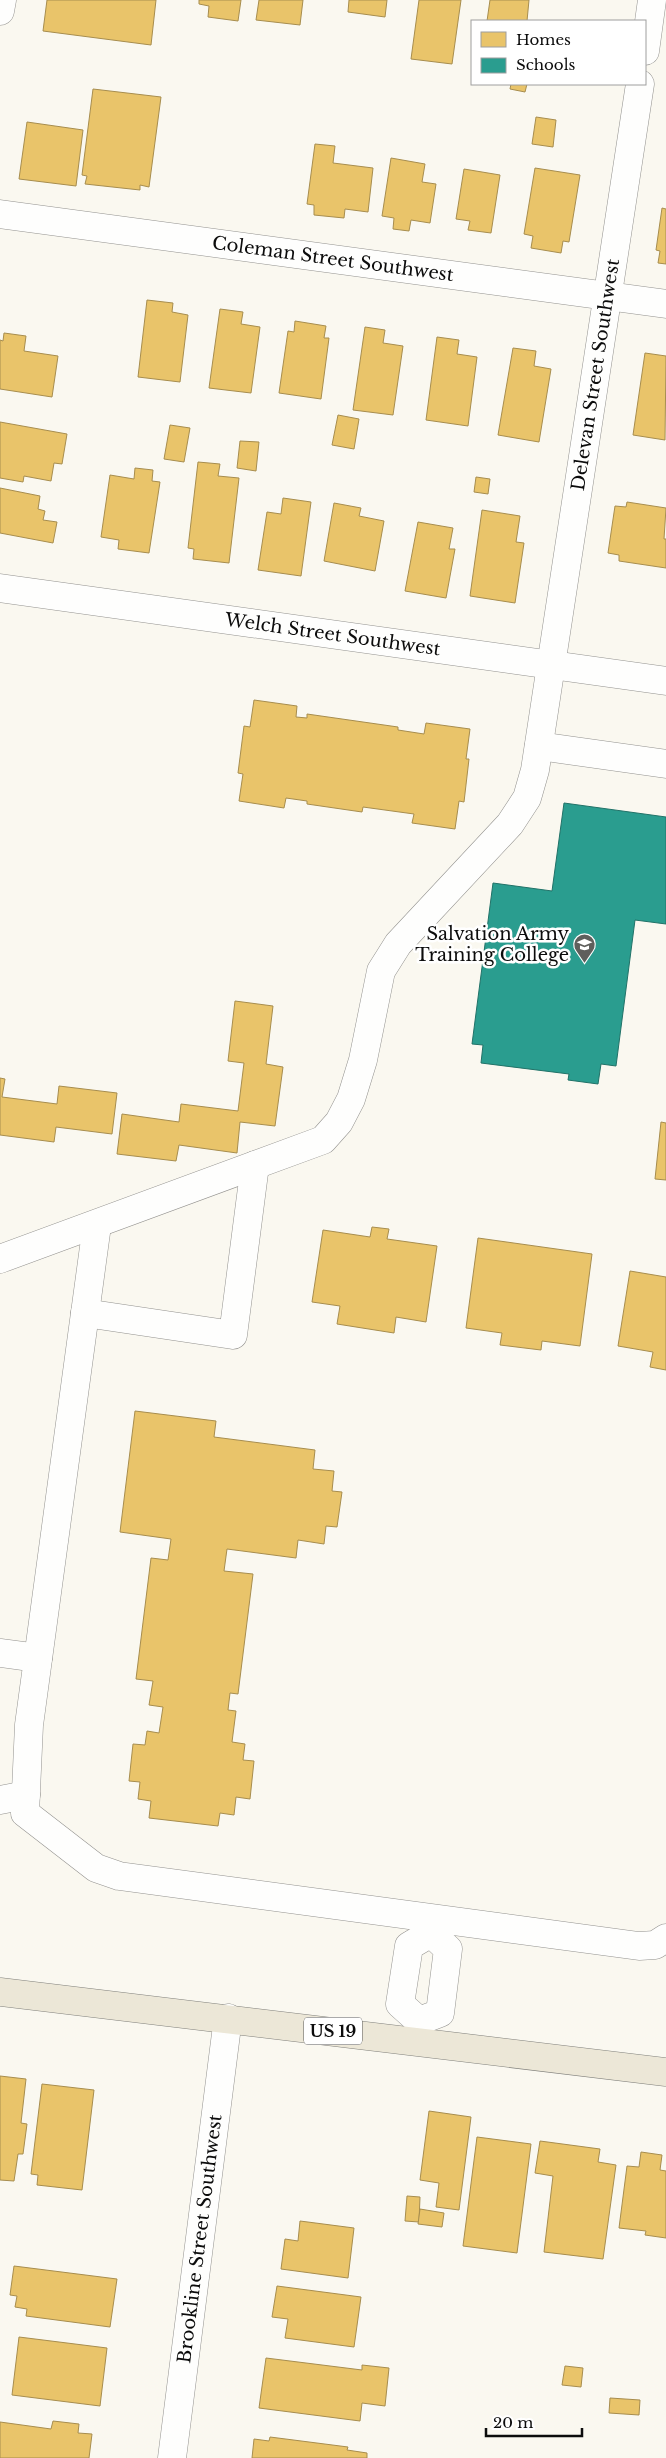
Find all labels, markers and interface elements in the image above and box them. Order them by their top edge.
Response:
legend [471,20,646,85]
text: Homes [516,30,571,49]
text: Schools [516,55,576,74]
street label: Coleman Street Southwest [211,232,455,286]
street label: Delevan Street Southwest [567,257,624,492]
street label: Welch Street Southwest [223,608,442,660]
place label: Salvation Army Training College [415,923,569,966]
school or university icon: Salvation Army Training College [573,932,597,963]
road number: US 19 [304,2018,362,2044]
street label: Brookline Street Southwest [173,2113,227,2365]
scale bar [486,2406,582,2438]
text: 20 m [493,2413,533,2432]

